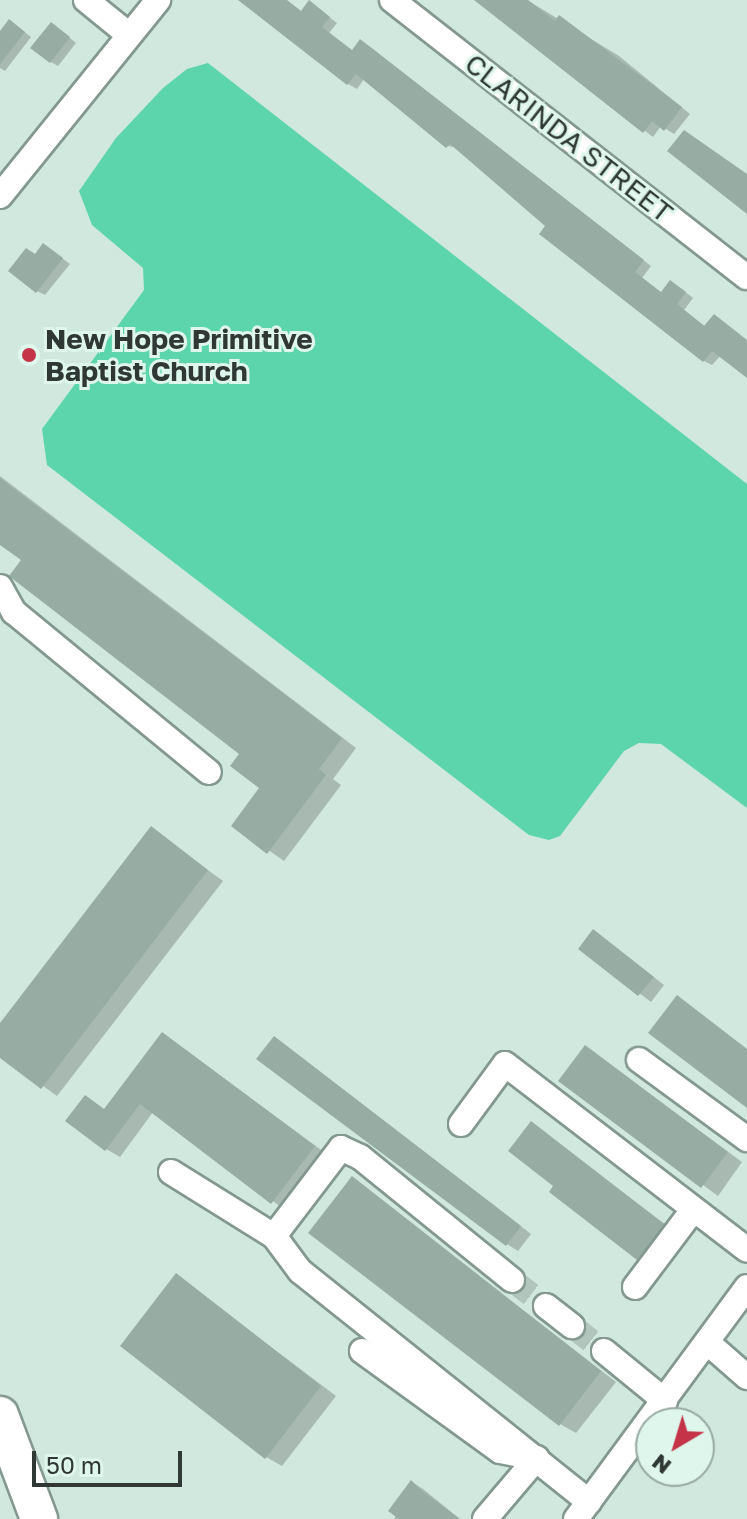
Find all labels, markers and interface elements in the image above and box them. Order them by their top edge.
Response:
street label: CLARINDA STREET [458,46,680,230]
place label: New Hope Primitive Baptist Church [45,322,313,388]
marker: New Hope Primitive Baptist Church [20,346,38,364]
north arrow [635,1407,715,1487]
scale bar [36,1435,186,1485]
text: N [646,1449,676,1481]
text: 50 m [46,1450,102,1479]

